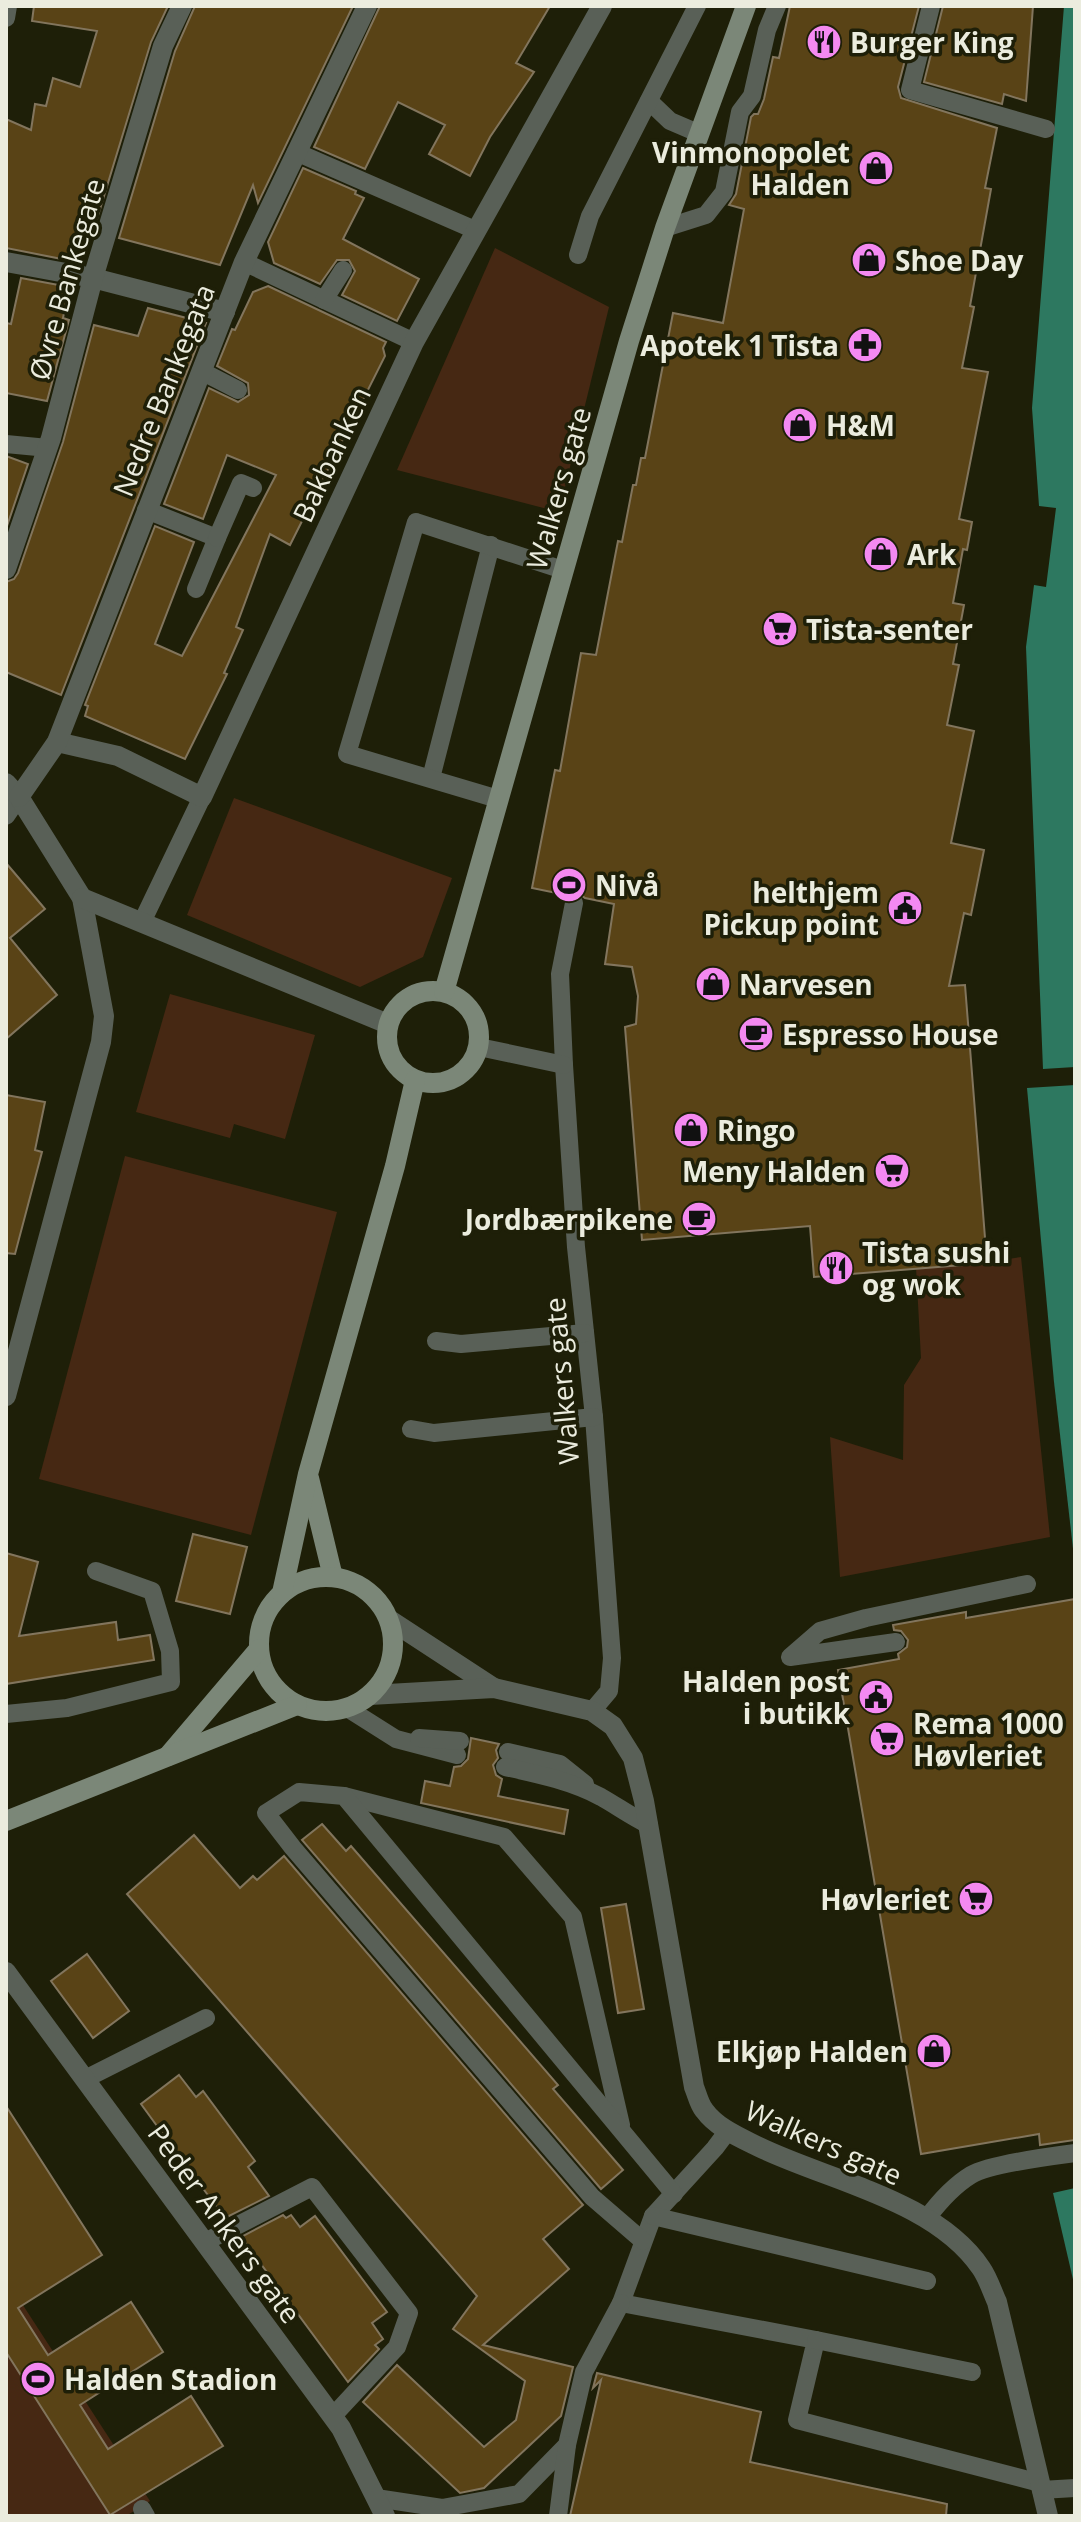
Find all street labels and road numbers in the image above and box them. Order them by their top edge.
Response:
street label: Øvre Bankegate [19,174,113,384]
street label: Nedre Bankegata [103,278,223,502]
street label: Bakbanken [283,380,379,528]
street label: Walkers gate [517,402,599,574]
street label: Walkers gate [535,1296,587,1466]
street label: Walkers gate [740,2091,908,2193]
street label: Peder Ankers gate [140,2116,310,2330]

